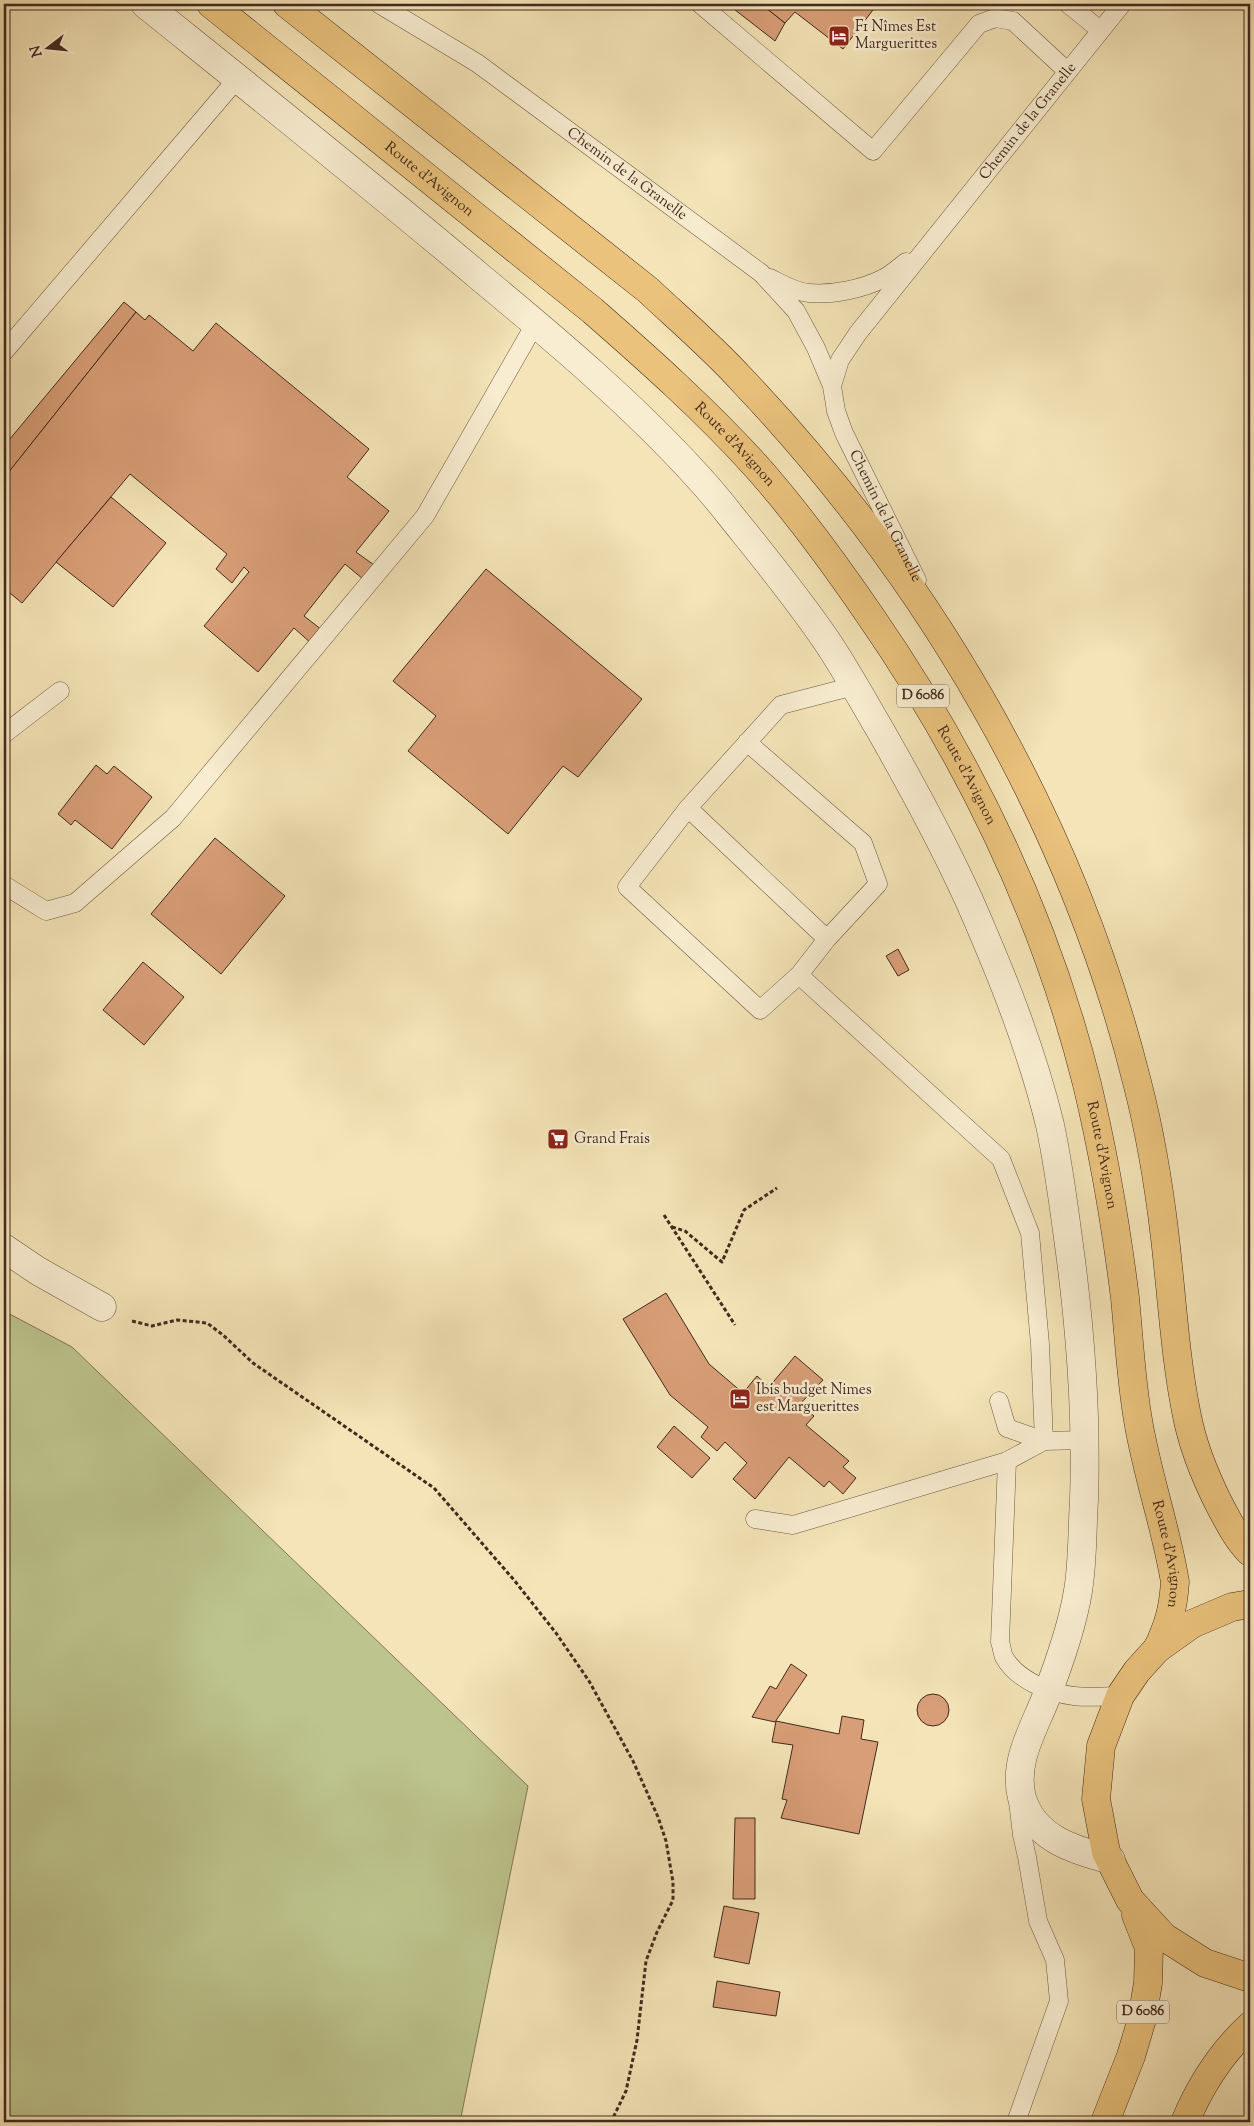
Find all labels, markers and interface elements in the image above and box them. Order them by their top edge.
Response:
place label: F1 Nîmes Est Marguerittes [855,17,937,55]
north arrow [22,22,72,72]
hotel icon: F1 Nîmes Est Marguerittes [827,24,851,48]
text: N [26,43,49,59]
street label: Chemin de la Granelle [974,58,1081,185]
street label: Chemin de la Granelle [562,122,692,226]
street label: Route d'Avignon [380,137,479,222]
street label: Route d'Avignon [689,398,780,492]
street label: Chemin de la Granelle [844,446,927,586]
road number: D 6086 [897,684,949,708]
street label: Route d'Avignon [931,722,1001,829]
street label: Route d'Avignon [1081,1099,1123,1211]
supermarket icon: Grand Frais [546,1127,570,1151]
place label: Grand Frais [574,1129,650,1150]
place label: Ibis budget Nimes est Marguerittes [756,1380,872,1418]
hotel icon: Ibis budget Nimes est Marguerittes [728,1387,752,1411]
street label: Route d'Avignon [1146,1498,1185,1610]
road number: D 6086 [1117,2000,1169,2024]

